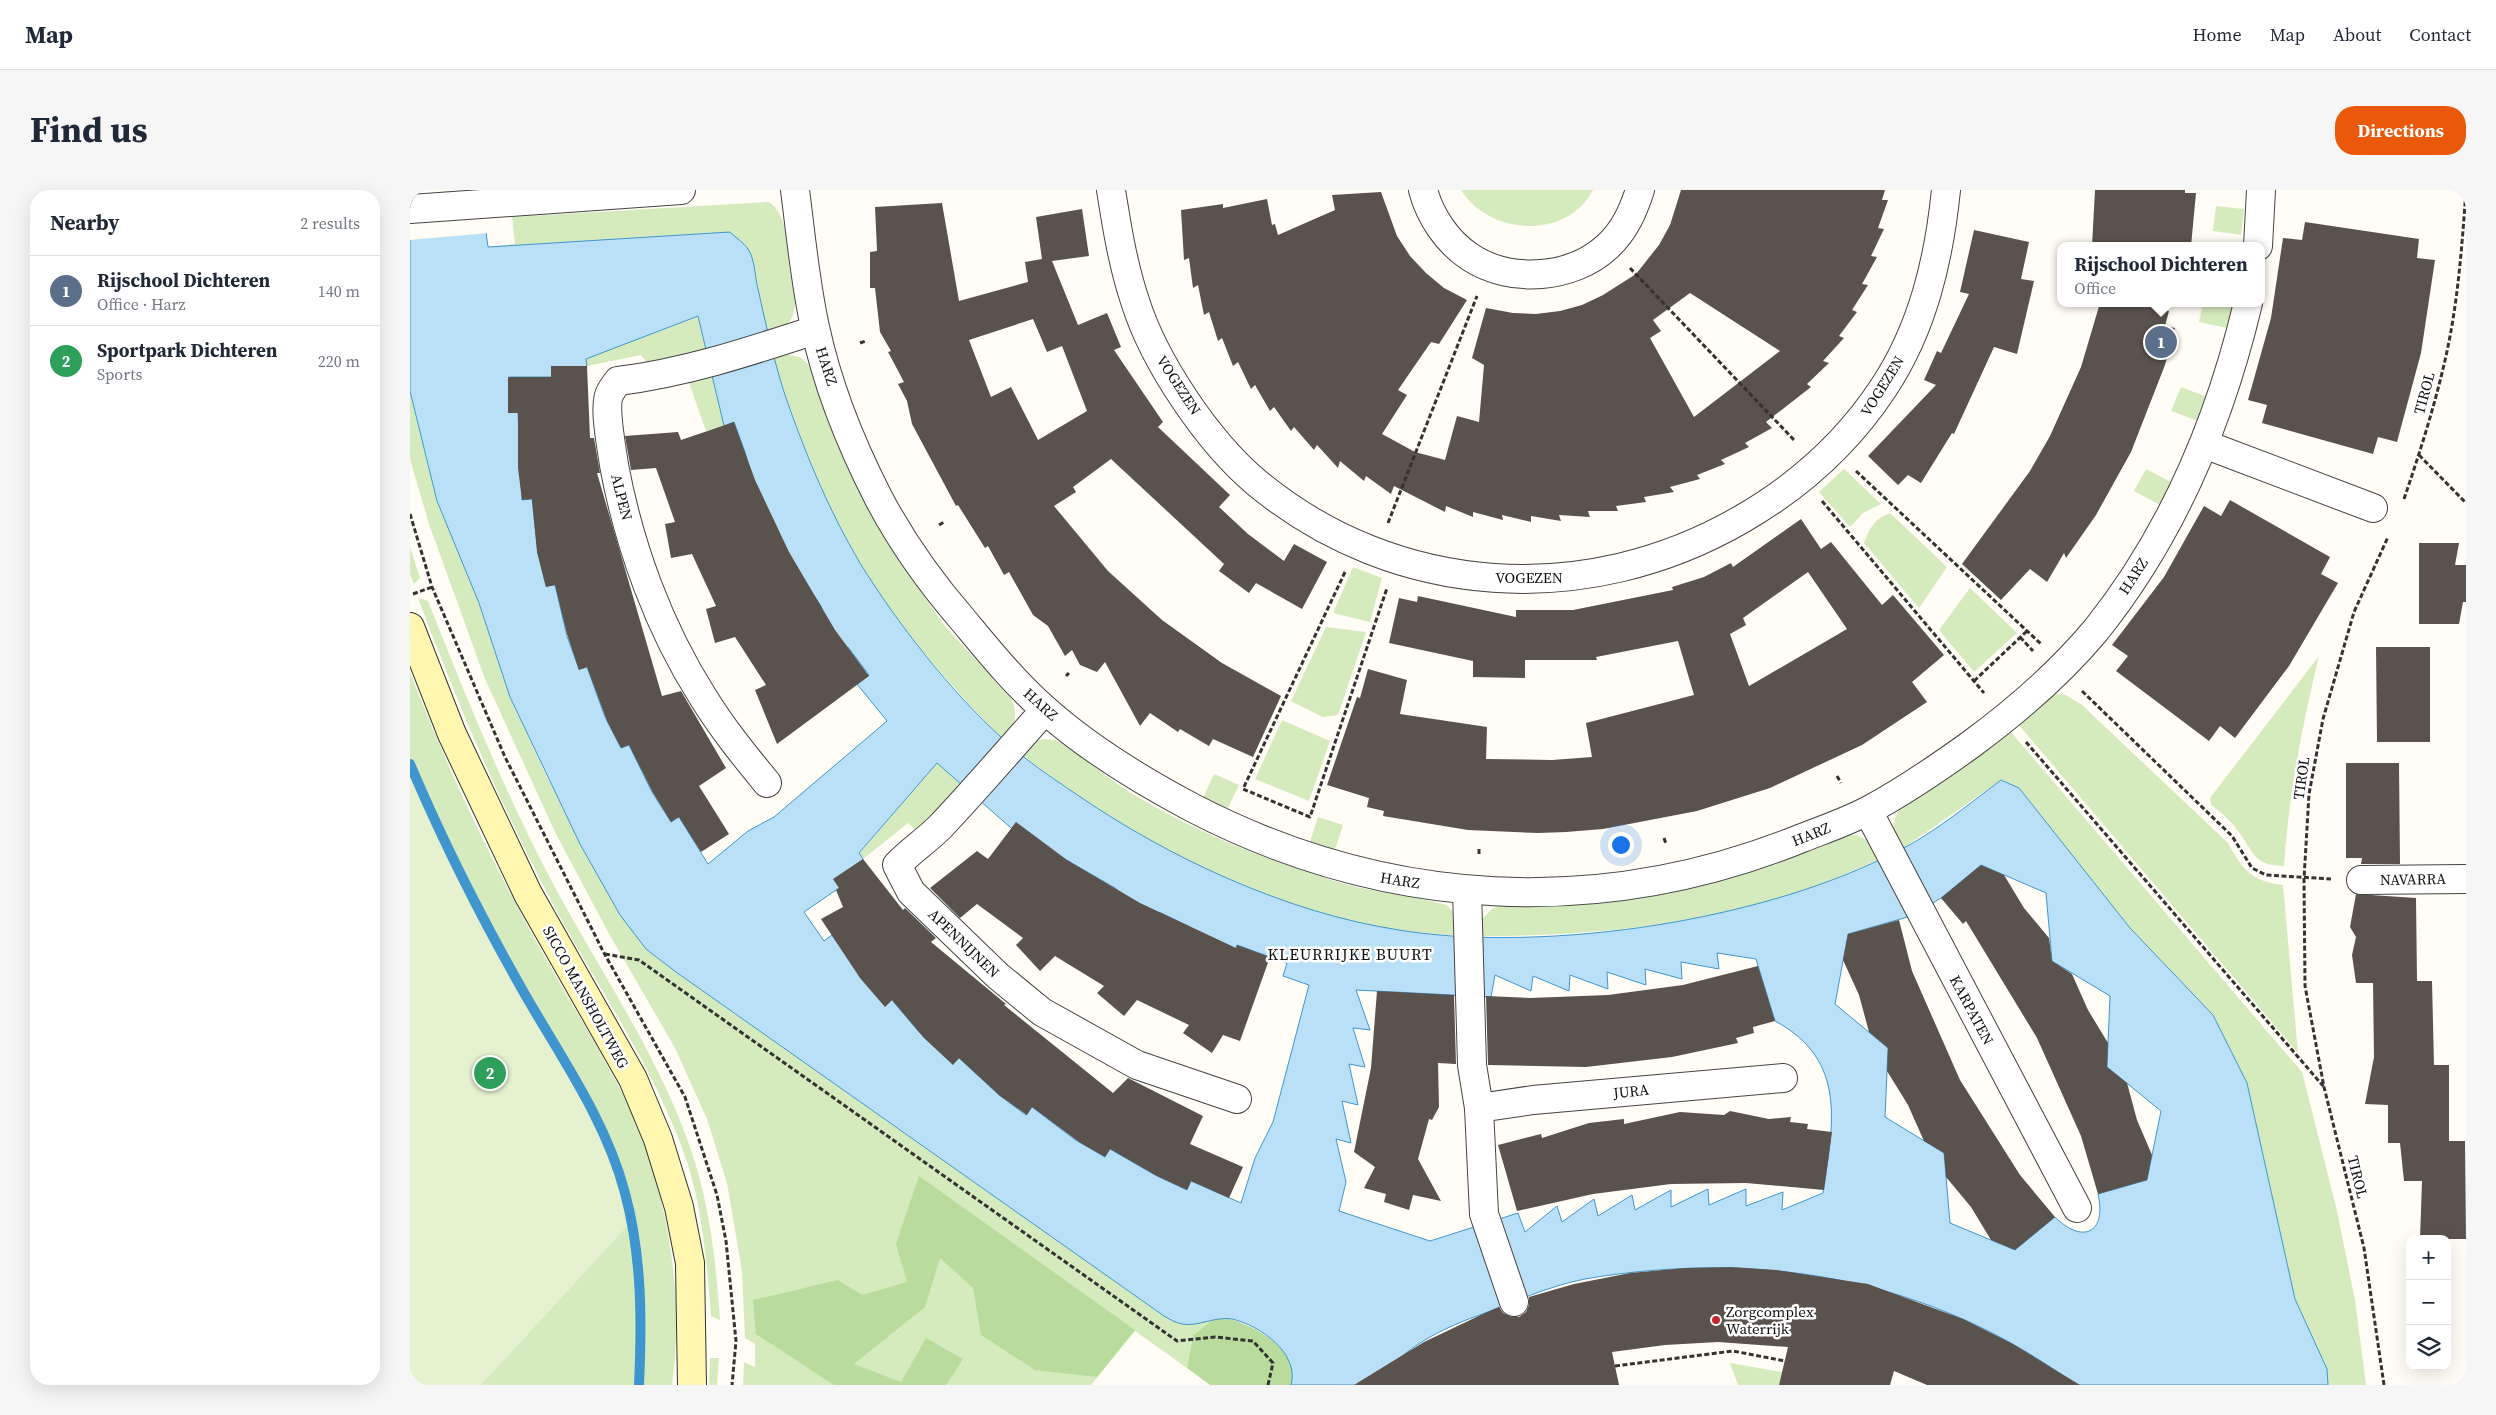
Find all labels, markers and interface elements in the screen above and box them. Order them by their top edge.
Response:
text: Map [25,18,73,51]
text: Home [2193,22,2242,47]
text: Map [2270,22,2305,47]
text: About [2333,22,2381,47]
text: Contact [2409,22,2471,47]
text: Find us [30,106,148,154]
button: Directions [2335,106,2466,155]
text: Nearby [50,208,120,237]
text: 2 results [300,212,360,234]
popup [2057,242,2265,307]
text: Rijschool Dichteren [2074,251,2248,277]
text: Rijschool Dichteren [97,267,270,293]
text: Office [2074,277,2116,299]
text: 1 [62,280,70,302]
text: 140 m [318,280,360,302]
text: Office · Harz [97,293,186,315]
pin: 1 [2145,323,2177,361]
text: Sportpark Dichteren [97,337,278,363]
street label: HARZ [811,344,843,388]
text: 2 [62,350,70,372]
text: 220 m [318,350,360,372]
street label: VOGEZEN [1152,351,1206,419]
street label: VOGEZEN [1855,352,1909,420]
text: Sports [97,363,142,385]
street label: TIROL [2408,369,2440,417]
street label: ALPEN [606,472,638,522]
street label: HARZ [2113,554,2153,598]
street label: VOGEZEN [1495,567,1563,588]
street label: HARZ [1019,683,1063,725]
street label: TIROL [2288,755,2314,801]
street label: HARZ [1789,817,1833,851]
your location [1608,832,1634,858]
street label: HARZ [1379,867,1421,893]
street label: NAVARRA [2380,868,2446,890]
street label: APENNIJNEN [924,904,1004,982]
street label: SICCO MANSHOLTWEG [538,922,634,1072]
district label: KLEURRIJKE BUURT [1267,943,1433,965]
street label: KARPATEN [1945,972,1999,1048]
pin: 2 [474,1054,506,1092]
street label: JURA [1611,1079,1650,1103]
street label: TIROL [2343,1153,2373,1201]
map controls [2406,1235,2451,1370]
button: + [2406,1235,2451,1280]
button: − [2406,1280,2451,1325]
place label: Zorgcomplex Waterrijk [1726,1301,1814,1339]
marker: Zorgcomplex Waterrijk [1710,1314,1722,1326]
button: layers [2406,1325,2451,1370]

